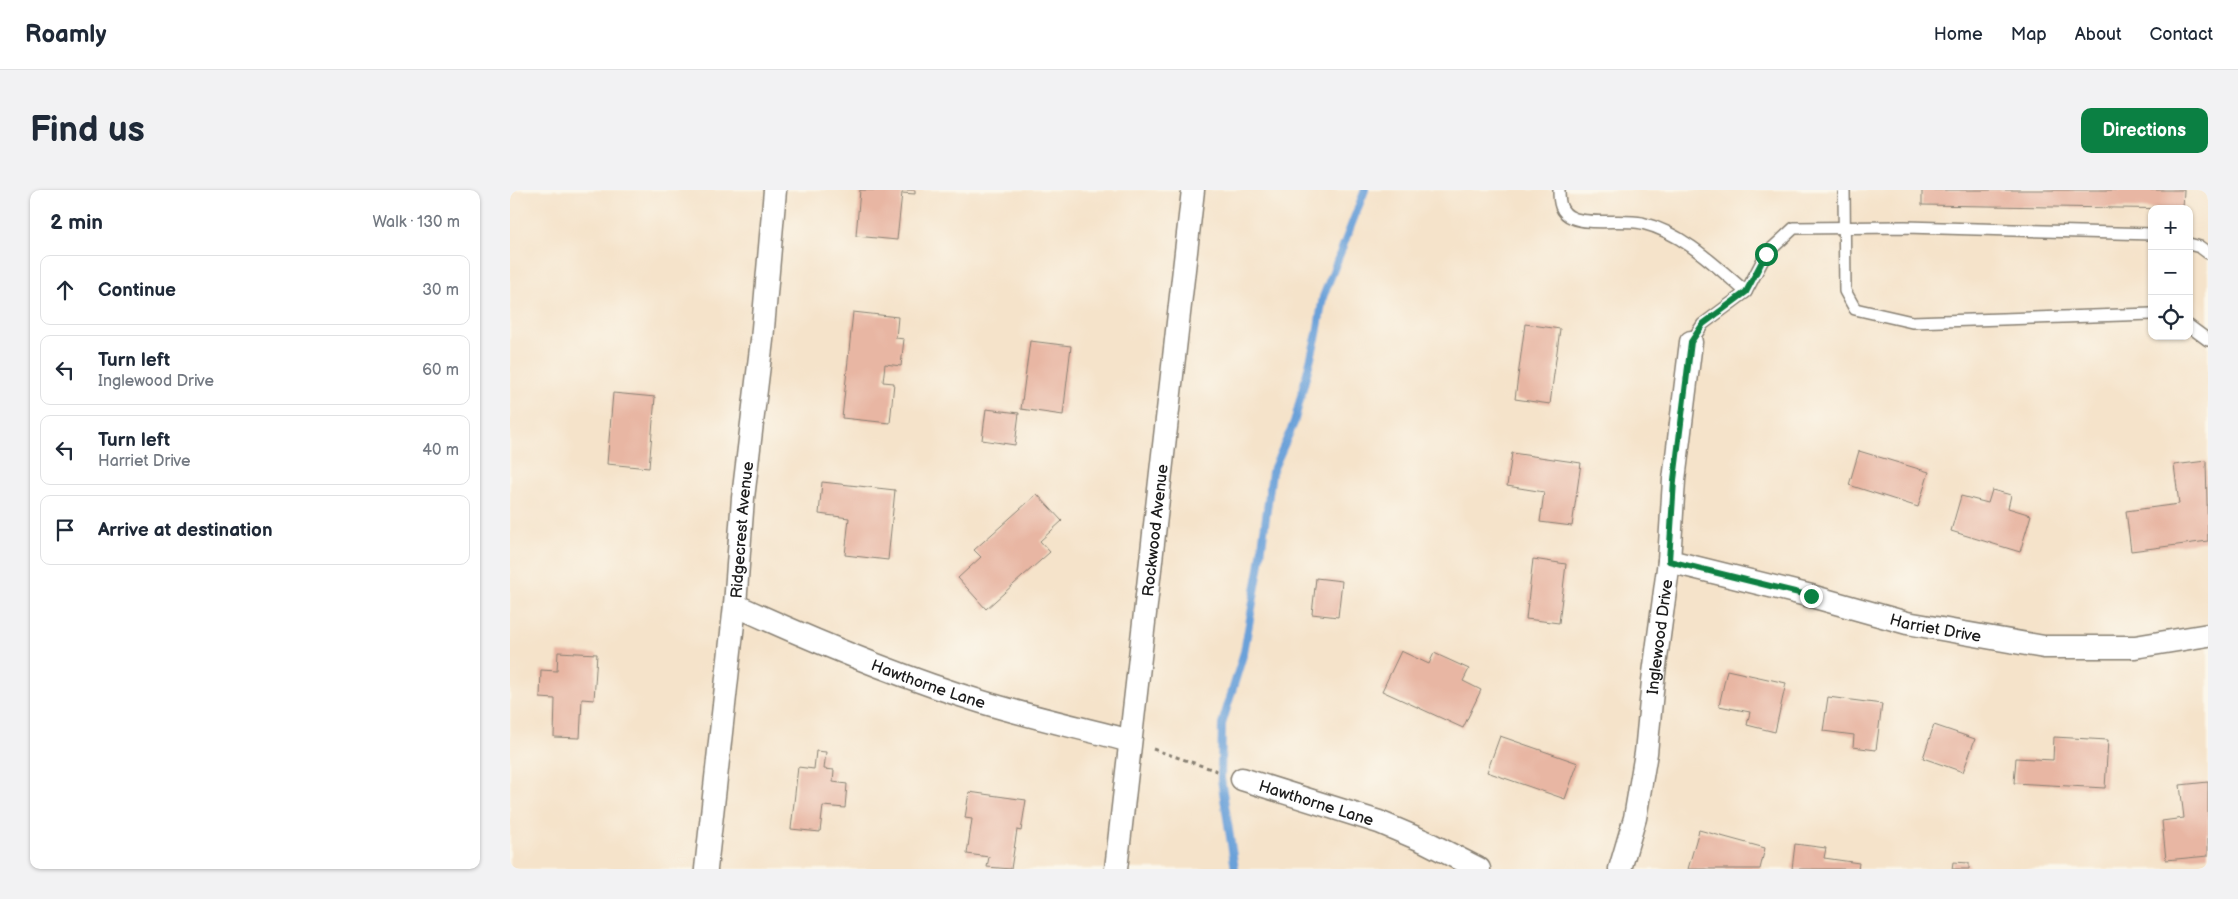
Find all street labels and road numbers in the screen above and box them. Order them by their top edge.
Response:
street label: Ridgecrest Avenue [728,460,758,599]
street label: Rockwood Avenue [1139,463,1173,597]
street label: Inglewood Drive [1644,578,1678,696]
street label: Harriet Drive [1887,611,1983,647]
street label: Hawthorne Lane [868,656,988,714]
street label: Hawthorne Lane [1256,777,1376,831]

